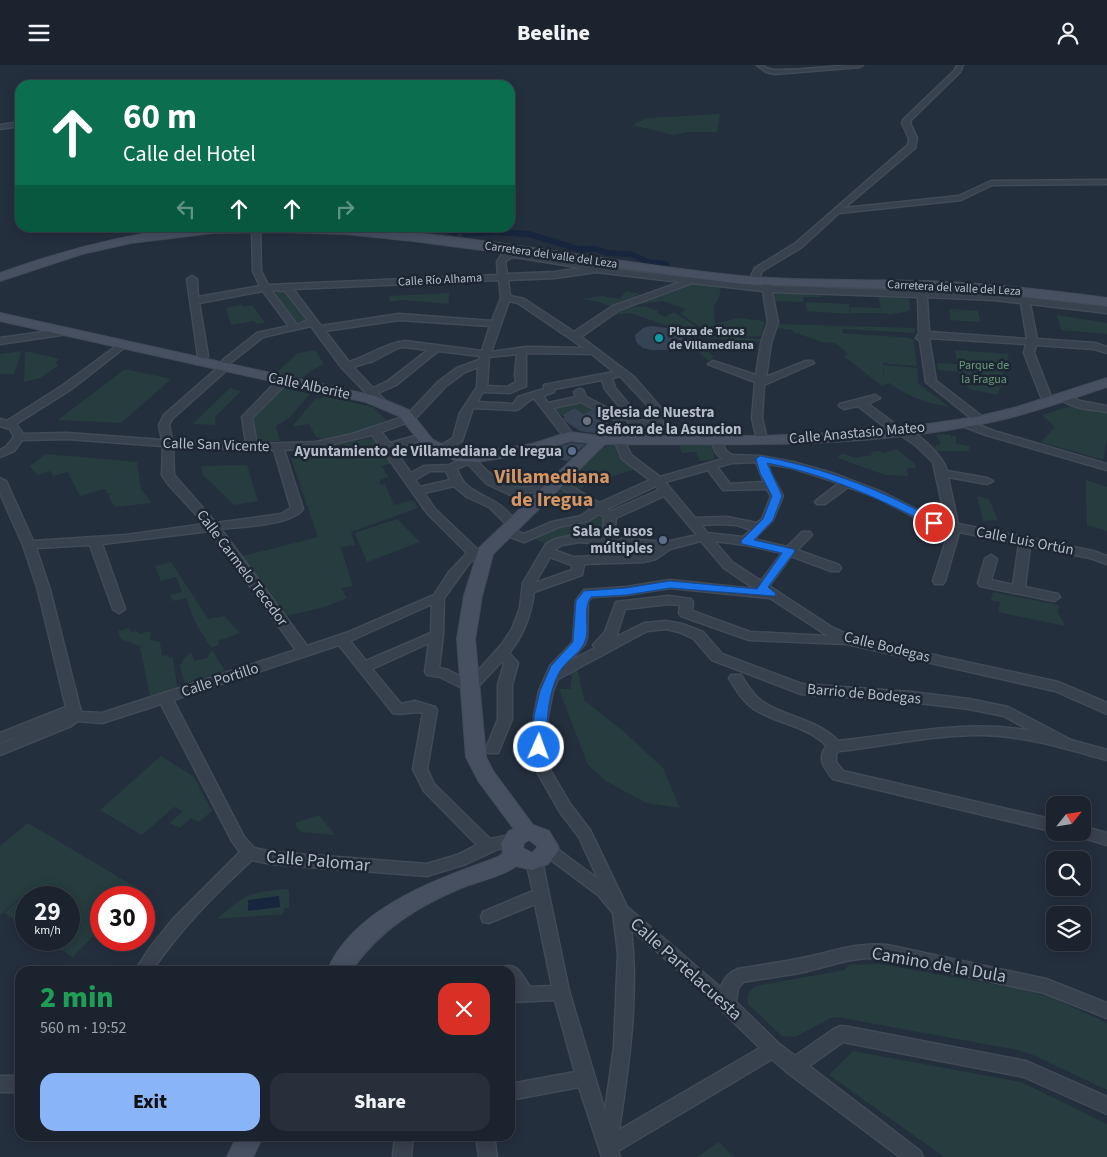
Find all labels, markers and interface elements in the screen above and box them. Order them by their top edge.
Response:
text: Beeline [517,17,590,49]
icon: menu [25,19,53,47]
icon: person [1054,19,1082,47]
text: 60 m [123,92,197,142]
icon: ahead [40,100,105,165]
text: Calle del Hotel [123,138,256,170]
icon: left [172,195,200,223]
icon: ahead [225,195,253,223]
icon: ahead [278,195,306,223]
icon: right [331,195,359,223]
street label: Carretera del valle del Leza [484,237,618,273]
street label: Calle Río Alhama [398,269,482,291]
street label: Carretera del valle del Leza [887,276,1021,300]
place label: Plaza de Toros de Villamediana [669,323,754,354]
marker: Plaza de Toros de Villamediana [653,332,665,344]
park label: Parque de la Fragua [959,357,1009,388]
street label: Calle Alberite [266,367,352,405]
place label: Iglesia de Nuestra Señora de la Asuncion [597,402,742,440]
marker: Iglesia de Nuestra Señora de la Asuncion [581,415,593,427]
street label: Calle Anastasio Mateo [788,417,926,449]
street label: Calle San Vicente [162,433,270,457]
place label: Ayuntamiento de Villamediana de Iregua [293,441,562,462]
marker: Ayuntamiento de Villamediana de Iregua [566,445,578,457]
district label: Villamediana de Iregua [493,463,610,514]
pin [913,502,955,544]
street label: Calle Carmelo Tecedor [191,506,293,631]
icon: arrive [920,509,948,537]
place label: Sala de usos múltiples [572,521,653,559]
street label: Calle Luis Ortún [974,521,1076,561]
marker: Sala de usos múltiples [657,534,669,546]
street label: Calle Bodegas [842,626,932,668]
street label: Calle Portillo [179,658,261,702]
street label: Barrio de Bodegas [806,679,922,709]
position arrow [512,720,564,772]
north arrow [1046,796,1091,841]
map controls [1046,796,1091,951]
street label: Calle Palomar [265,844,372,878]
button: search [1046,851,1091,896]
speed limit sign: 30 [90,886,155,951]
text: 29 [34,894,61,930]
button: layers [1046,906,1091,951]
street label: Calle Partelacuesta [624,912,748,1026]
text: km/h [34,922,61,939]
street label: Camino de la Dula [870,941,1008,989]
text: 2 min [40,976,114,1019]
button: close [438,983,490,1035]
text: 560 m · 19:52 [40,1017,127,1039]
button: Exit [40,1073,260,1131]
button: Share [270,1073,490,1131]

